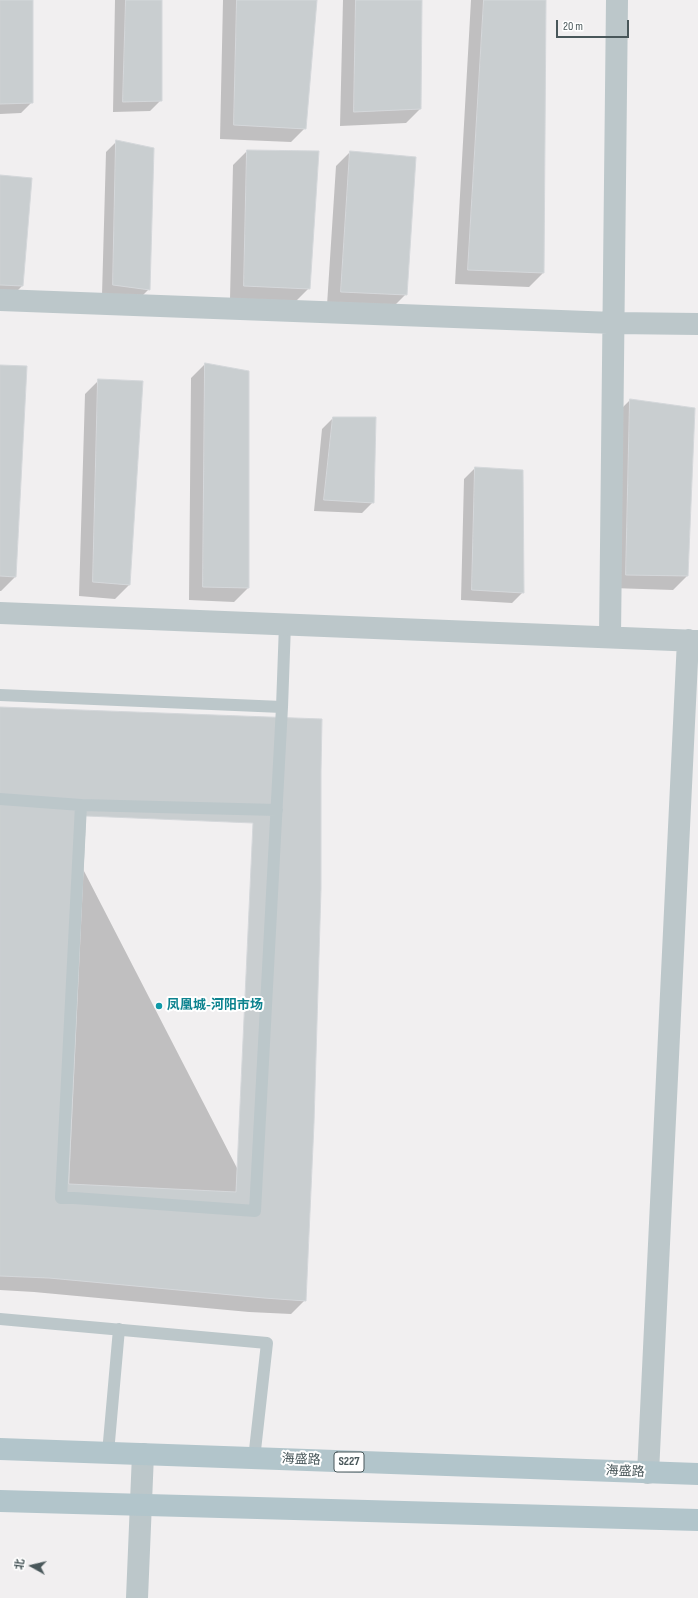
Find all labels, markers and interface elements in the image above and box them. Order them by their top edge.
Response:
scale bar [558,12,631,38]
text: 20 m [563,19,583,34]
place label: 凤凰城-河阳市场 [167,998,263,1014]
marker: 凤凰城-河阳市场 [154,1001,164,1011]
street label: 海盛路 [281,1452,321,1468]
road number: S227 [334,1452,364,1472]
street label: 海盛路 [605,1464,645,1480]
north arrow [12,1546,52,1586]
text: 北 [12,1558,27,1571]

